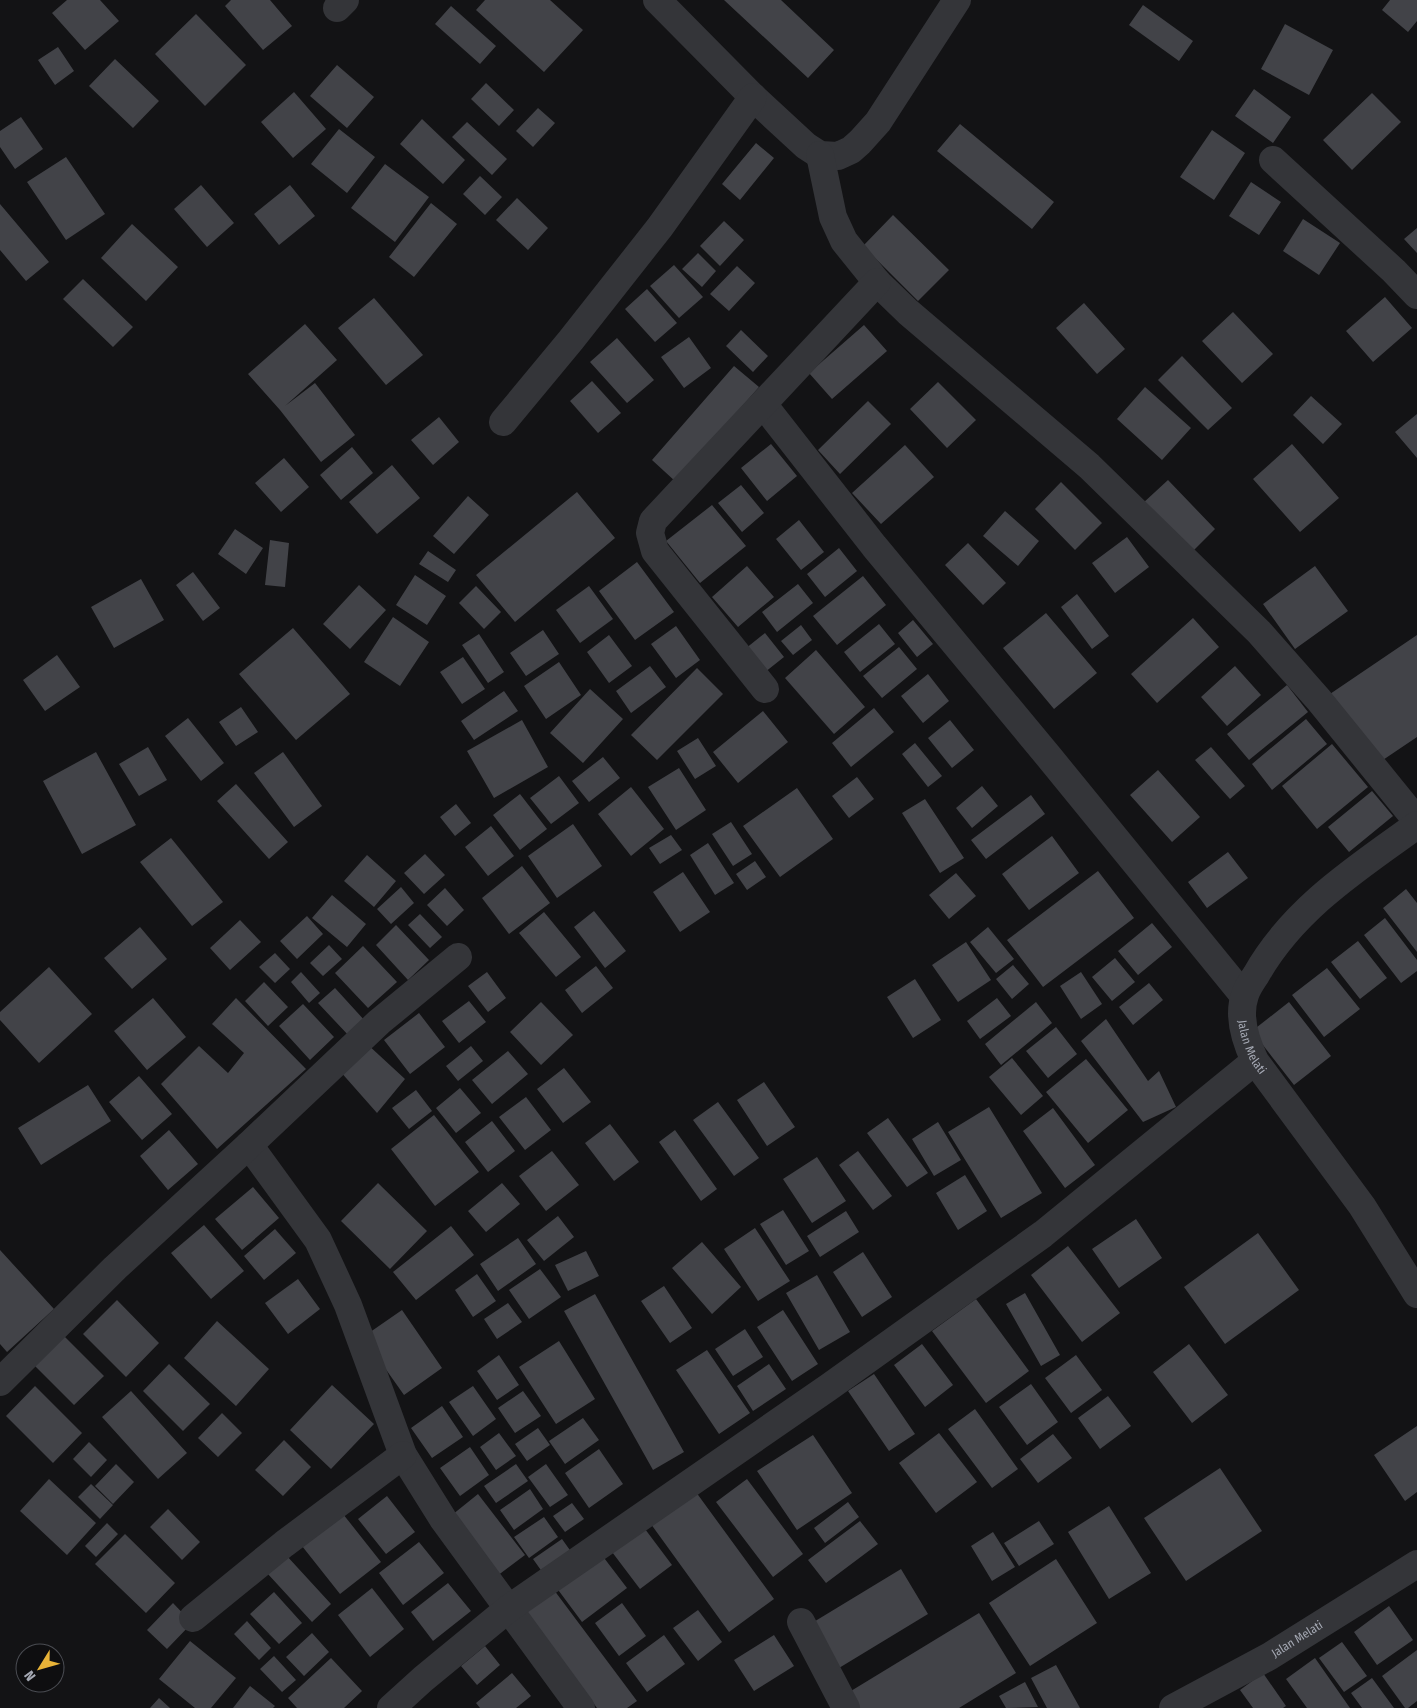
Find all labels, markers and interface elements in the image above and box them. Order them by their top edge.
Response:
street label: Jalan Melati [1235,1019,1269,1077]
street label: Jalan Melati [1269,1618,1325,1660]
north arrow [15,1643,65,1693]
text: N [21,1667,39,1684]

